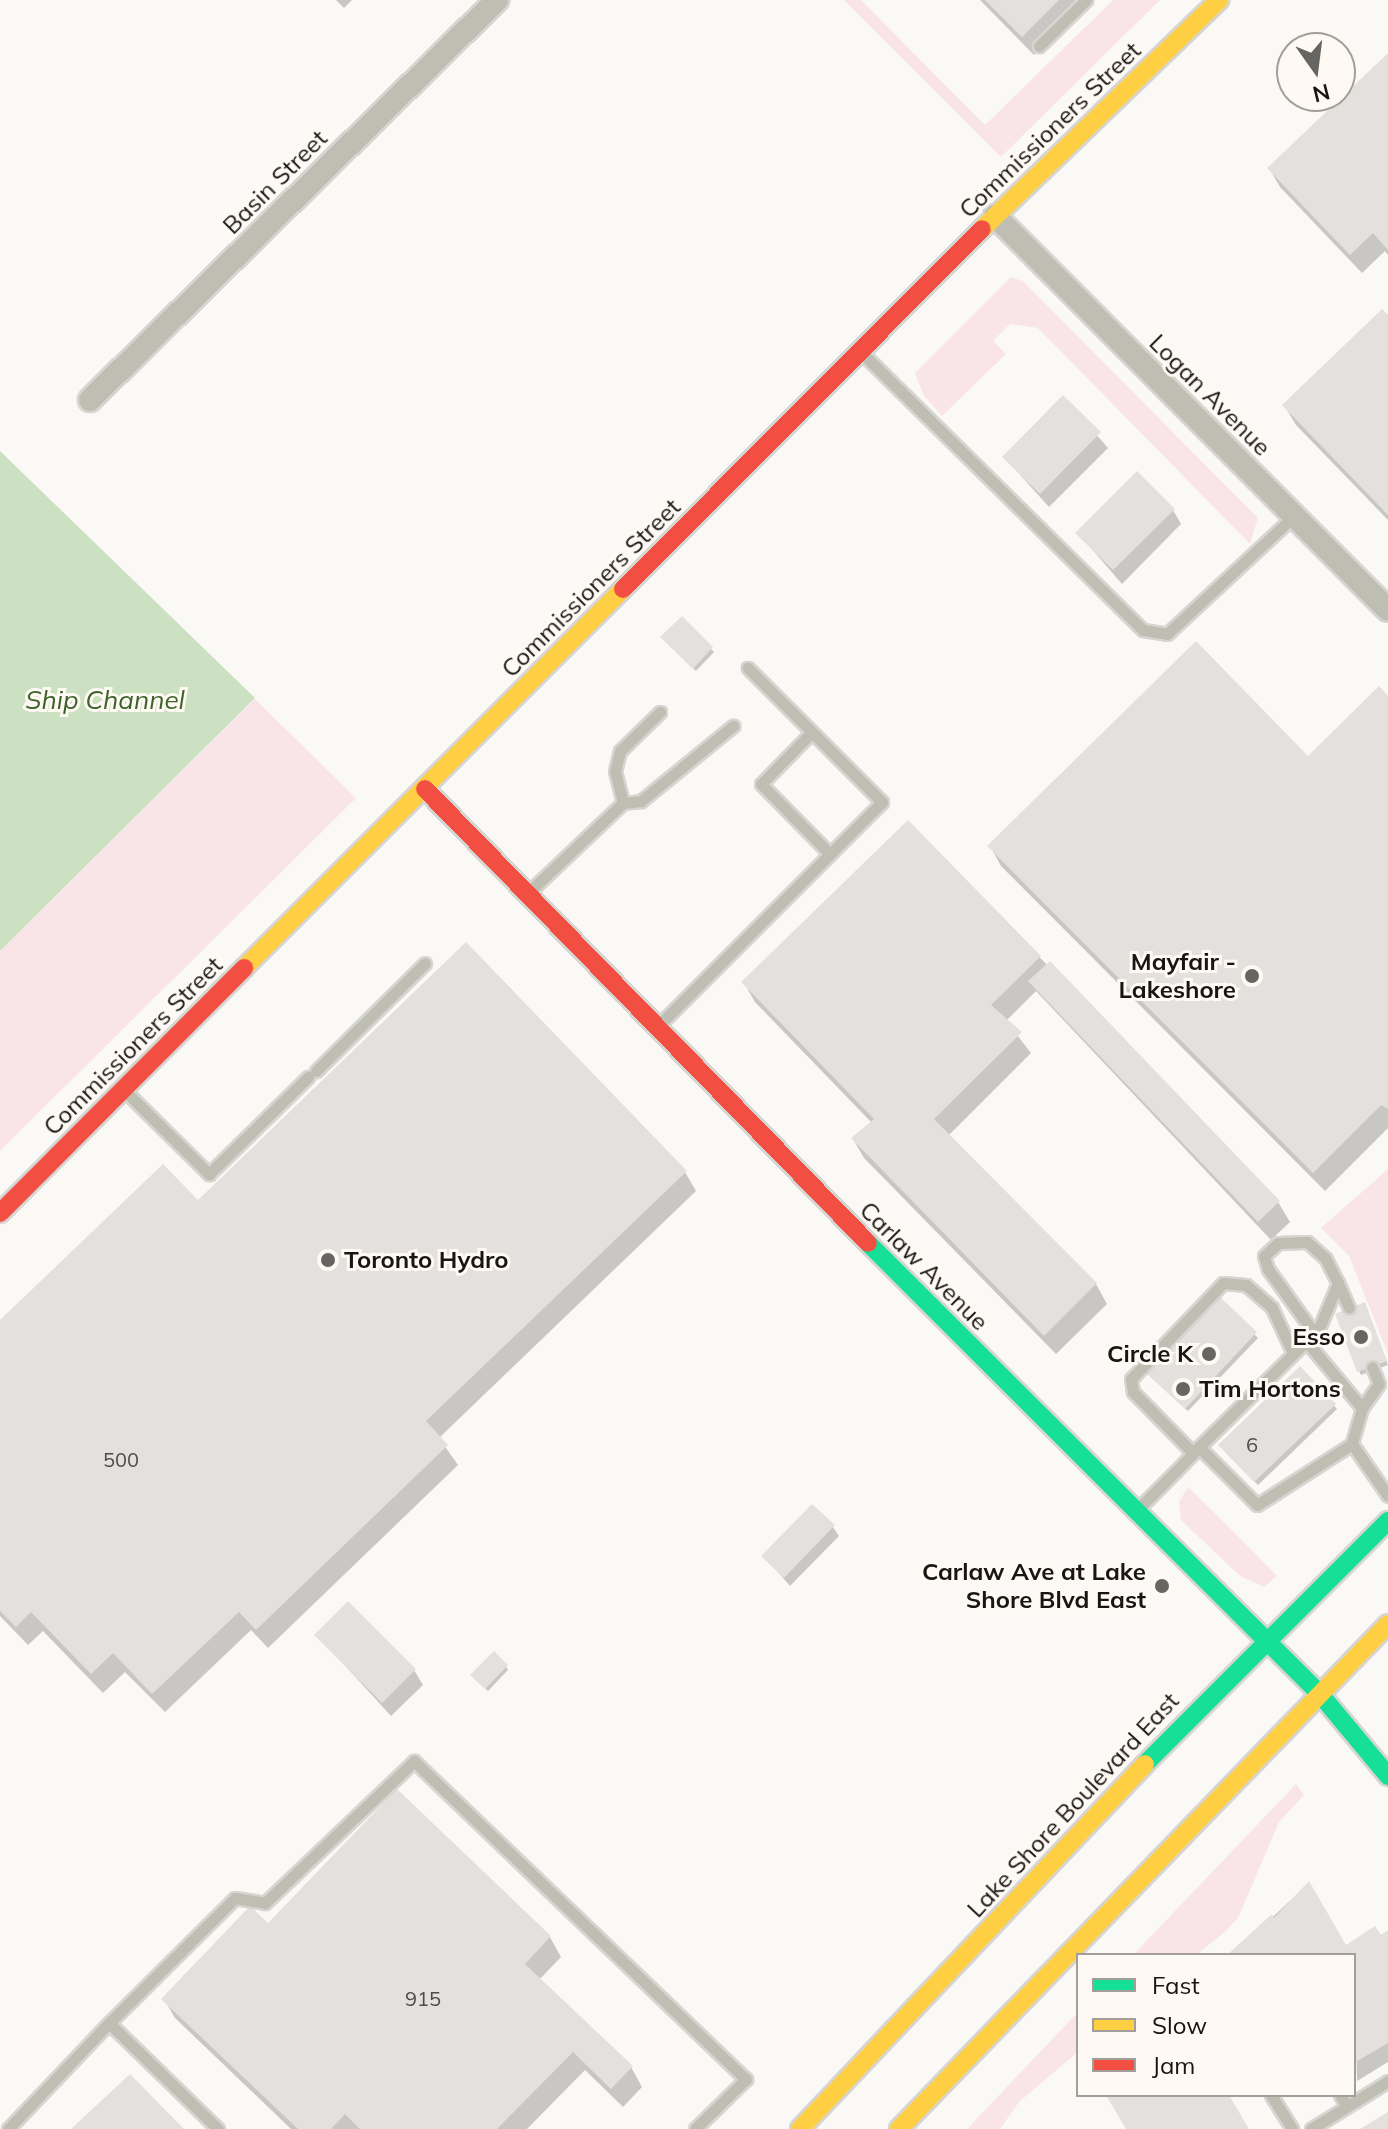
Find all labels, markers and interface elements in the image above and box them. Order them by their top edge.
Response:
north arrow [1276,32,1356,112]
street label: Commissioners Street [953,36,1147,224]
text: N [1310,78,1333,109]
street label: Basin Street [217,124,333,240]
street label: Logan Avenue [1143,328,1277,462]
street label: Commissioners Street [496,493,686,683]
water label: Ship Channel [25,684,185,716]
place label: Mayfair - Lakeshore [1118,948,1236,1004]
street label: Commissioners Street [38,951,228,1141]
marker: Mayfair - Lakeshore [1243,967,1261,985]
street label: Carlaw Avenue [854,1196,994,1336]
place label: Toronto Hydro [344,1246,509,1274]
marker: Toronto Hydro [319,1251,337,1269]
place label: Esso [1293,1323,1345,1351]
marker: Esso [1352,1328,1370,1346]
place label: Circle K [1107,1340,1193,1368]
marker: Circle K [1200,1345,1218,1363]
place label: Tim Hortons [1199,1375,1341,1403]
marker: Tim Hortons [1174,1380,1192,1398]
house number: 6 [1246,1432,1258,1456]
house number: 500 [103,1447,139,1471]
place label: Carlaw Ave at Lake Shore Blvd East [922,1558,1146,1614]
marker: Carlaw Ave at Lake Shore Blvd East [1153,1577,1171,1595]
street label: Lake Shore Boulevard East [961,1687,1185,1923]
legend [1076,1953,1356,2097]
text: Fast [1152,1970,1200,2000]
house number: 915 [405,1986,441,2010]
text: Slow [1152,2010,1207,2040]
text: Jam [1152,2050,1195,2080]

